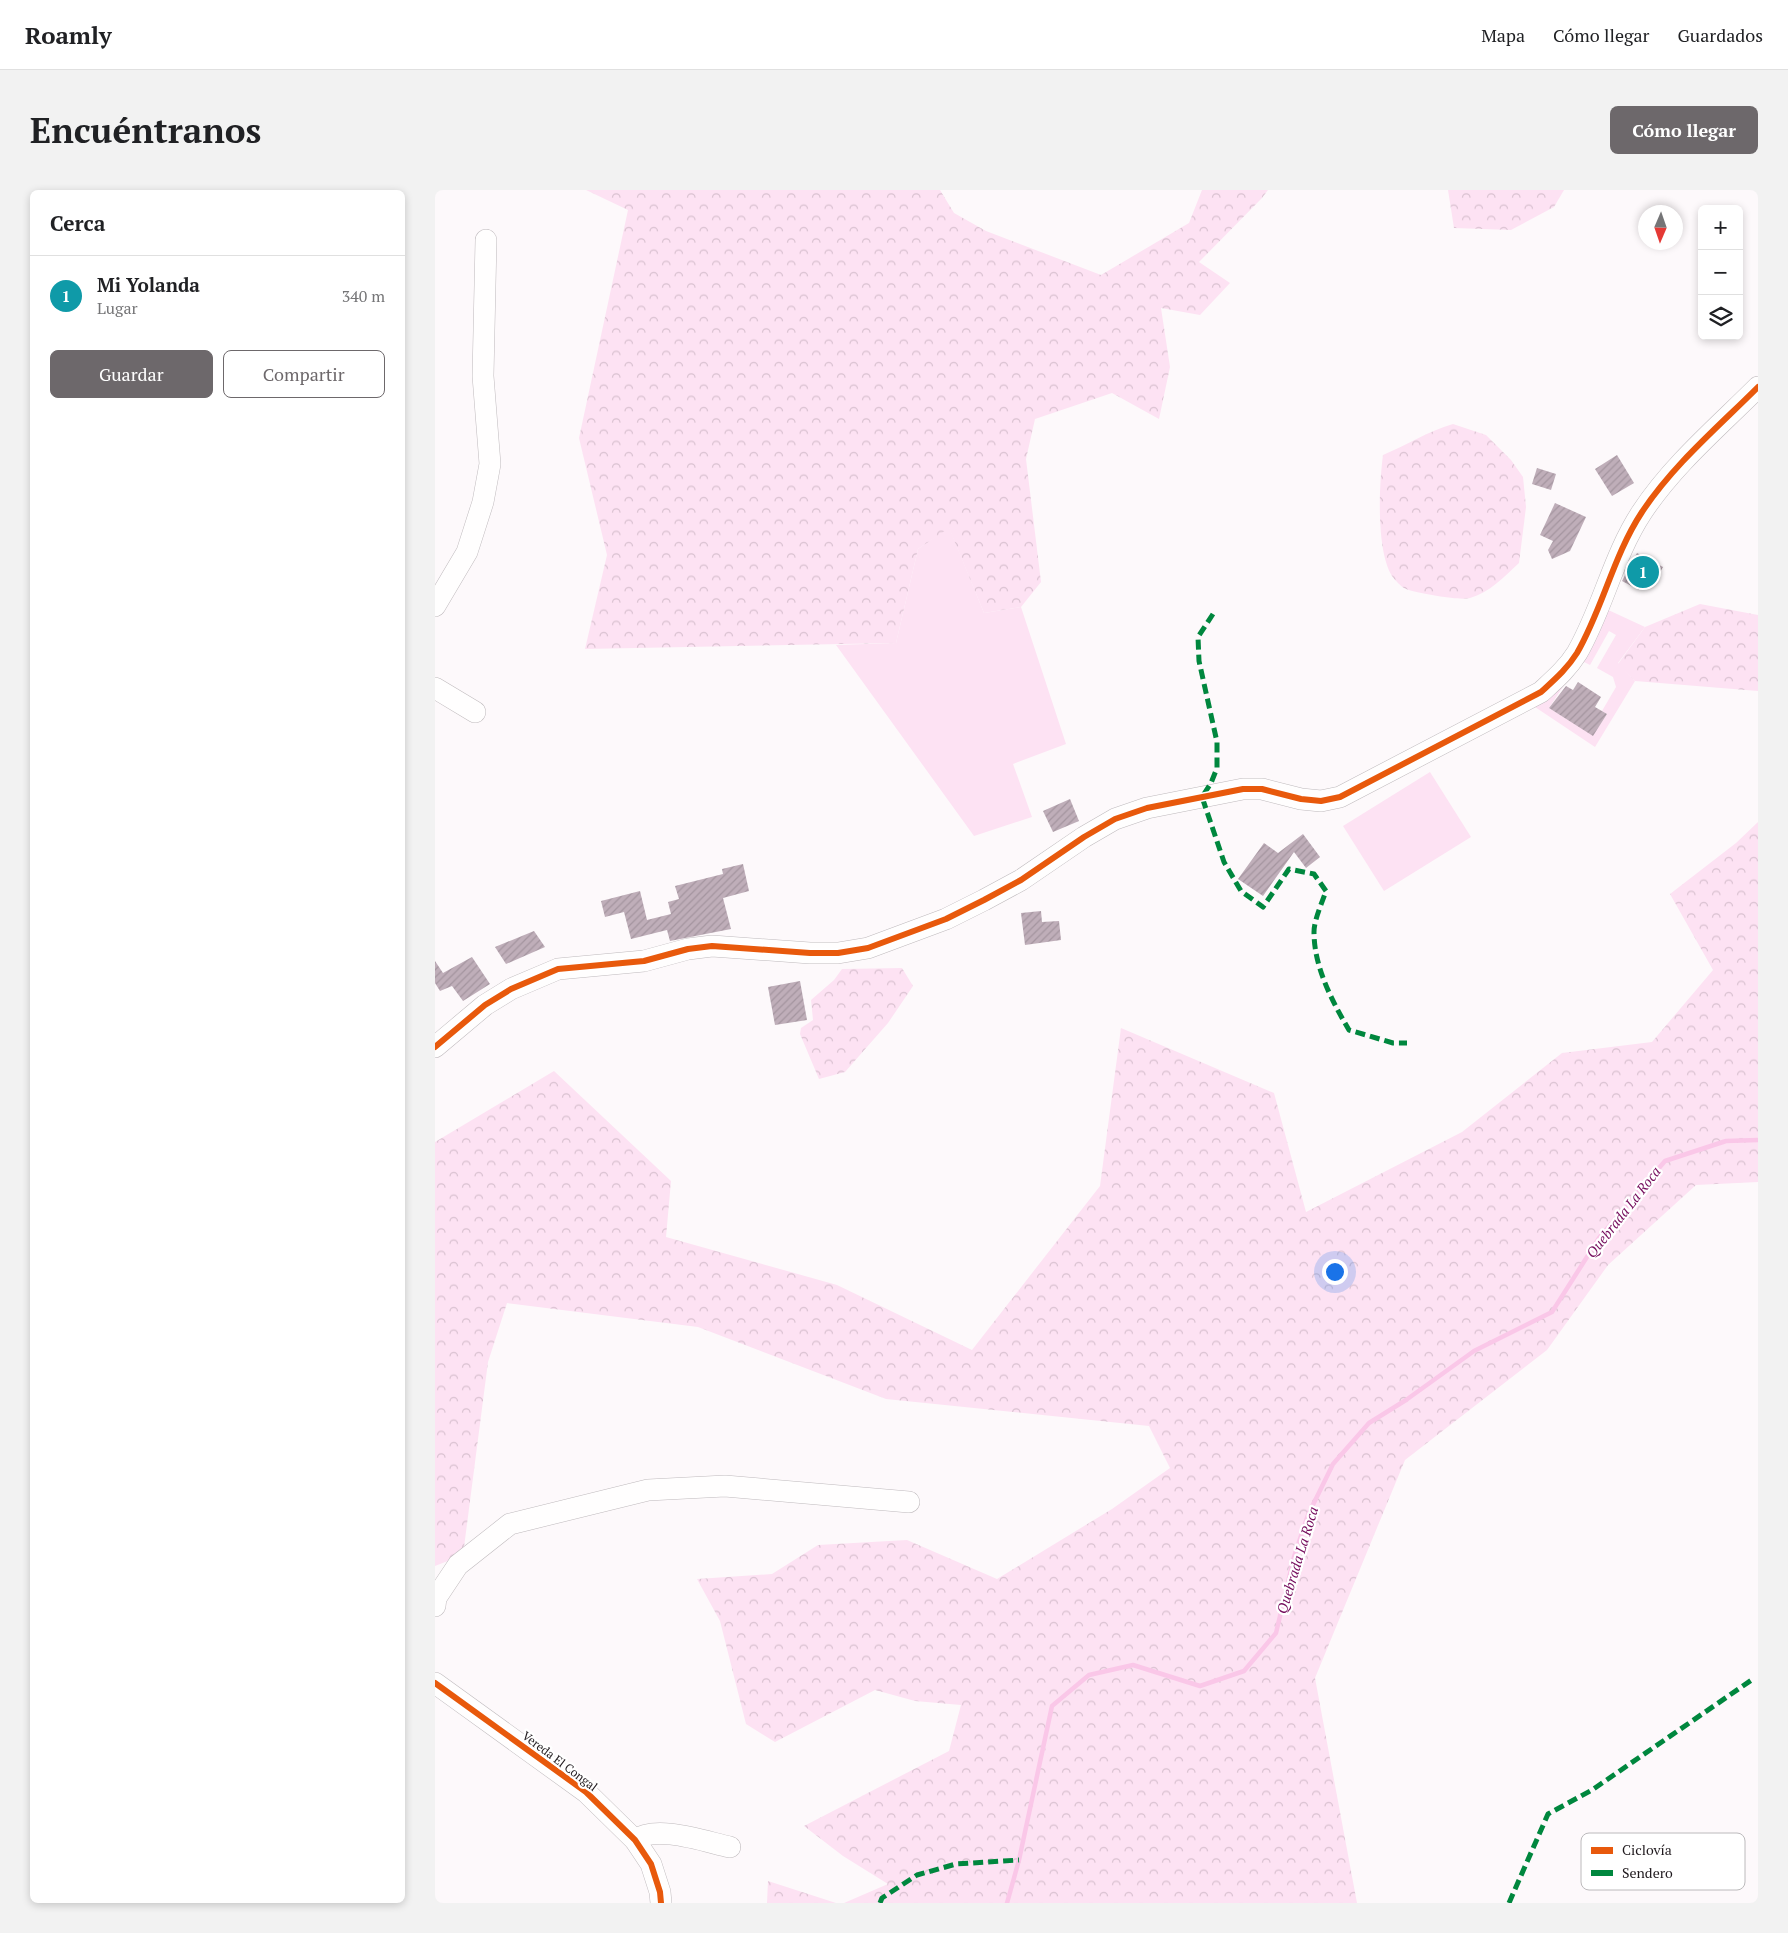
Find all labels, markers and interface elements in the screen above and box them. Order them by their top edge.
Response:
text: Roamly [25,19,112,51]
text: Mapa [1481,23,1525,47]
text: Cómo llegar [1553,23,1649,47]
text: Guardados [1677,23,1763,47]
button: Cómo llegar [1610,106,1758,154]
text: Encuéntranos [30,107,261,153]
north arrow [1638,205,1683,250]
map controls [1698,205,1743,340]
button: + [1698,205,1743,250]
text: Cerca [50,209,105,237]
button: − [1698,250,1743,295]
text: Mi Yolanda [97,272,200,297]
text: 1 [61,285,71,307]
text: 340 m [342,285,385,307]
button: layers [1698,295,1743,340]
text: Lugar [97,297,138,319]
button: Guardar [50,350,213,398]
button: Compartir [223,350,385,398]
pin: 1 [1627,553,1659,591]
water label: Quebrada La Roca [1581,1162,1665,1262]
your location [1322,1259,1348,1285]
water label: Quebrada La Roca [1272,1504,1322,1616]
street label: Vereda El Congal [519,1728,601,1794]
legend [1581,1833,1745,1890]
text: Ciclovía [1622,1840,1672,1859]
text: Sendero [1622,1863,1673,1882]

